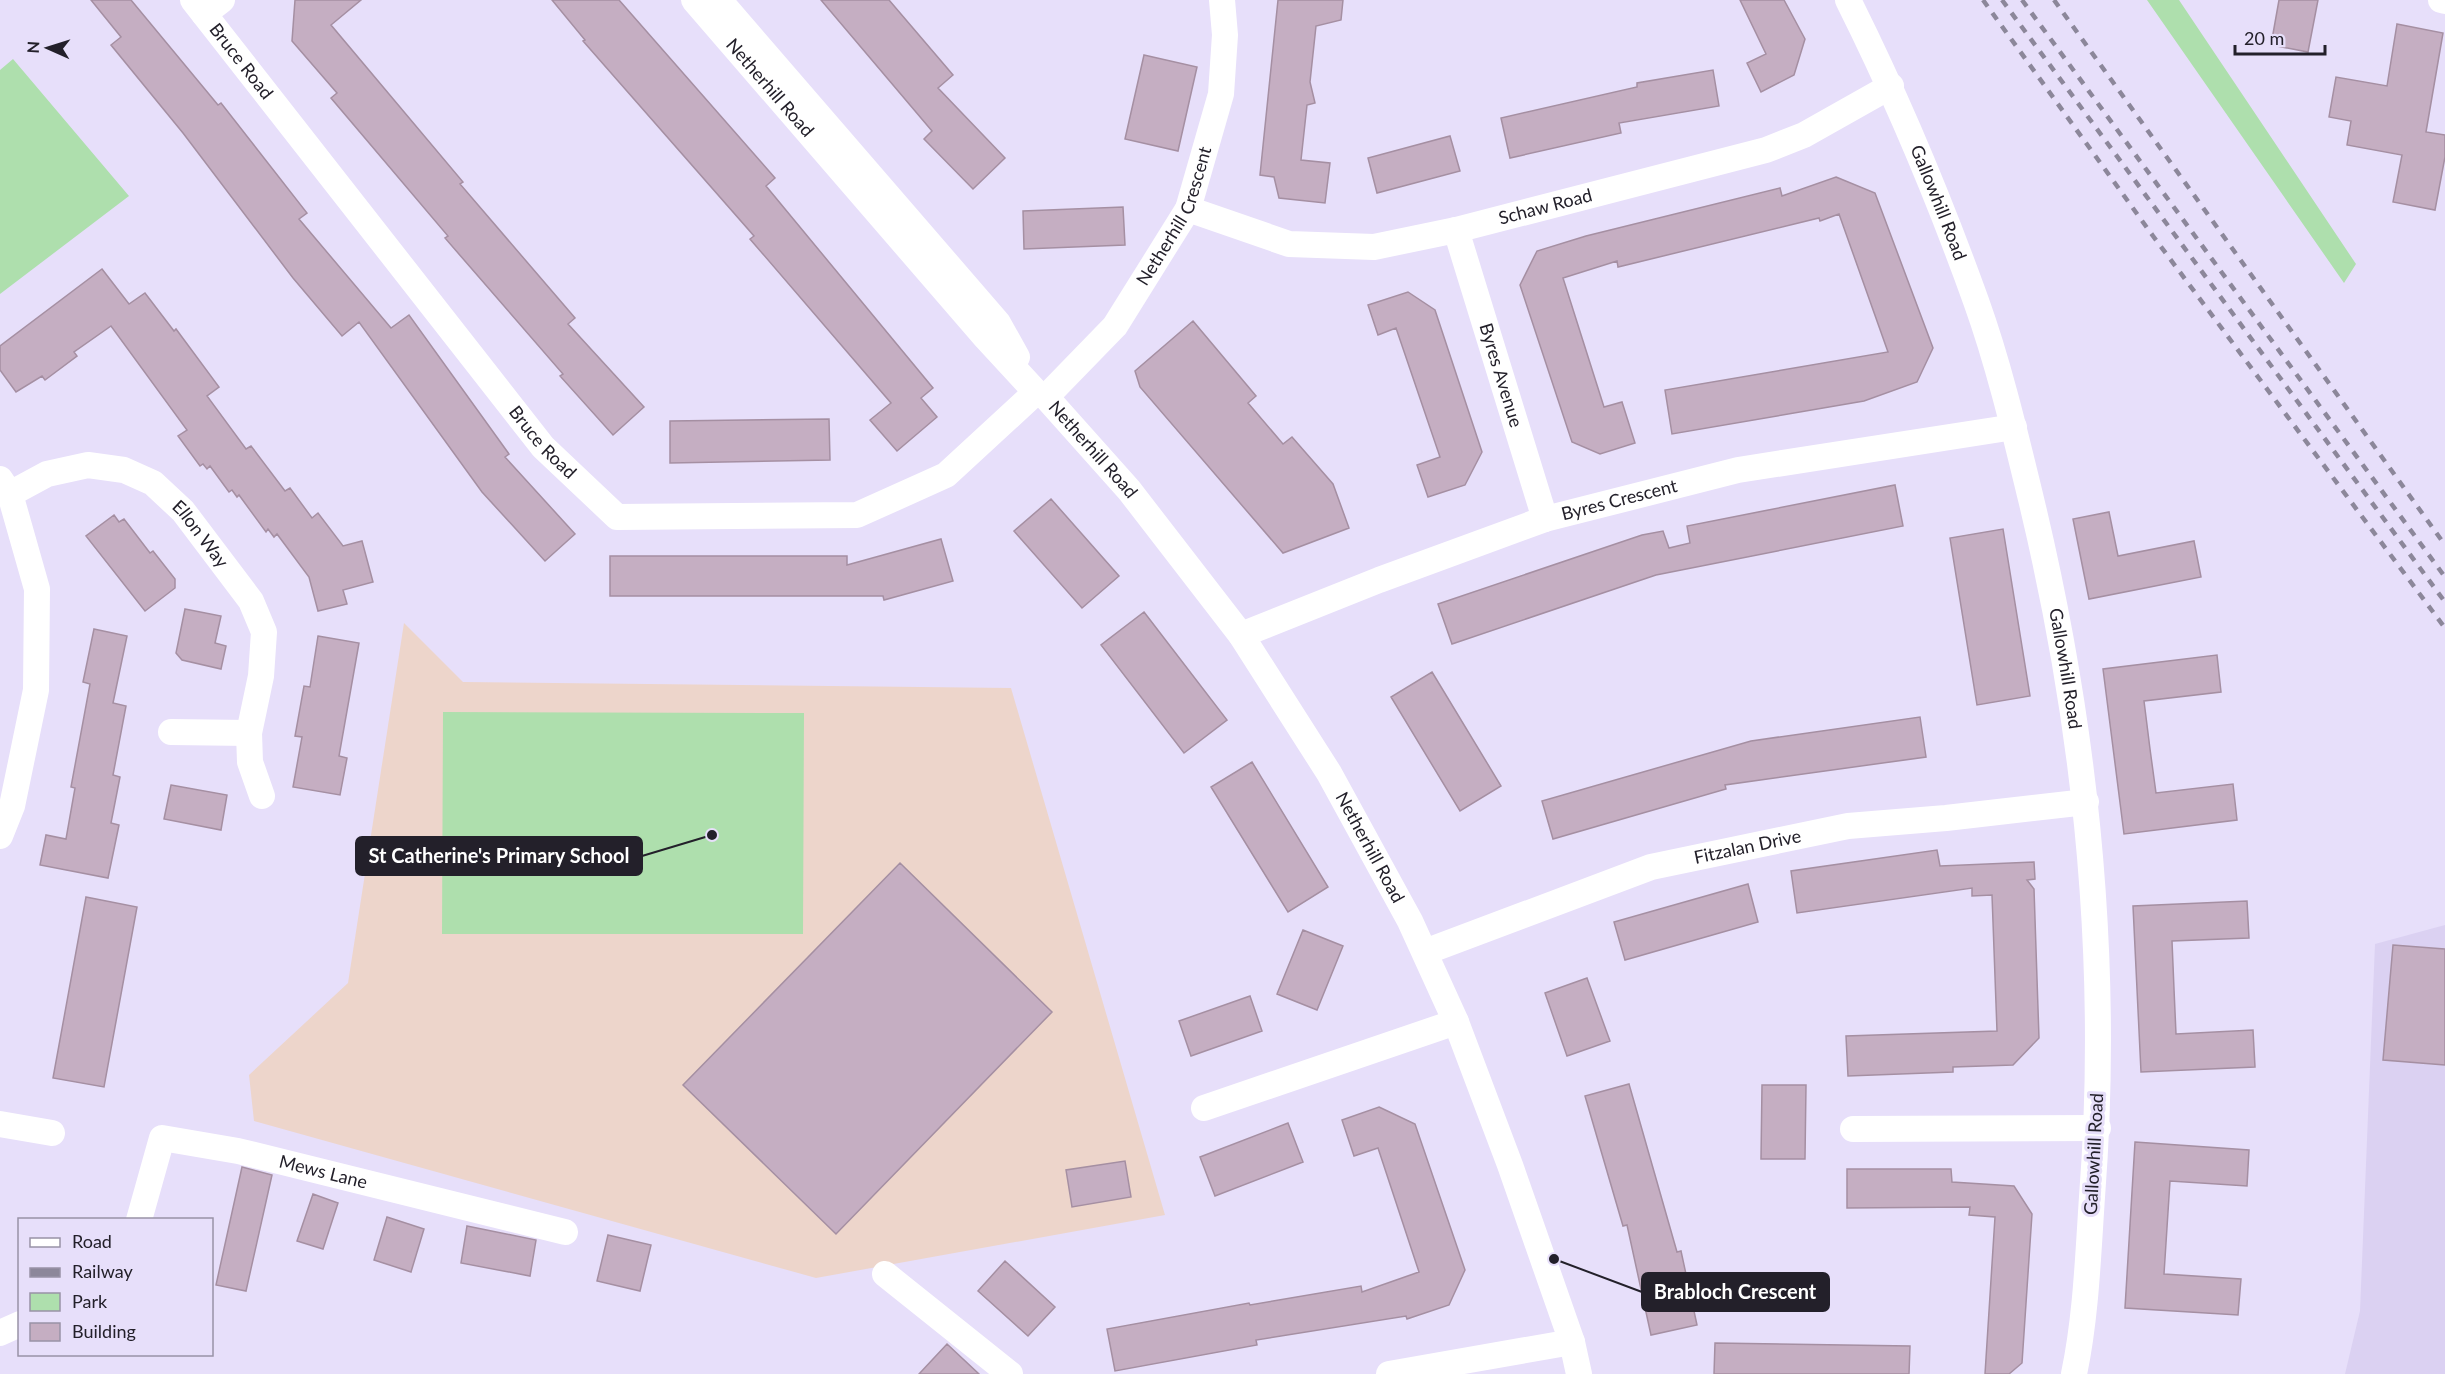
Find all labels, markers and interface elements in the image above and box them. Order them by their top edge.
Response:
north arrow [18,18,78,78]
street label: Bruce Road [205,18,278,103]
scale bar [2235,18,2325,56]
text: 20 m [2244,27,2284,49]
street label: Netherhill Road [722,33,819,141]
text: N [23,41,42,54]
street label: Gallowhill Road [1906,141,1972,263]
street label: Netherhill Crescent [1131,143,1216,289]
street label: Schaw Road [1496,183,1594,229]
street label: Byres Avenue [1475,320,1528,430]
street label: Netherhill Road [1045,396,1143,502]
street label: Bruce Road [505,401,581,483]
street label: Byres Crescent [1559,474,1680,524]
street label: Ellon Way [168,495,234,572]
street label: Gallowhill Road [2045,606,2087,730]
street label: Netherhill Road [1332,788,1410,906]
street label: Fitzalan Drive [1692,824,1803,868]
callout: St Catherine's Primary School [356,837,642,875]
text: St Catherine's Primary School [368,843,630,867]
street label: Gallowhill Road [2079,1092,2107,1216]
street label: Mews Lane [277,1150,370,1193]
legend [18,1218,213,1356]
text: Road [72,1230,112,1252]
text: Railway [72,1260,133,1282]
callout: Brabloch Crescent [1642,1273,1829,1311]
text: Brabloch Crescent [1654,1279,1817,1303]
text: Park [72,1290,108,1312]
text: Building [72,1320,136,1342]

